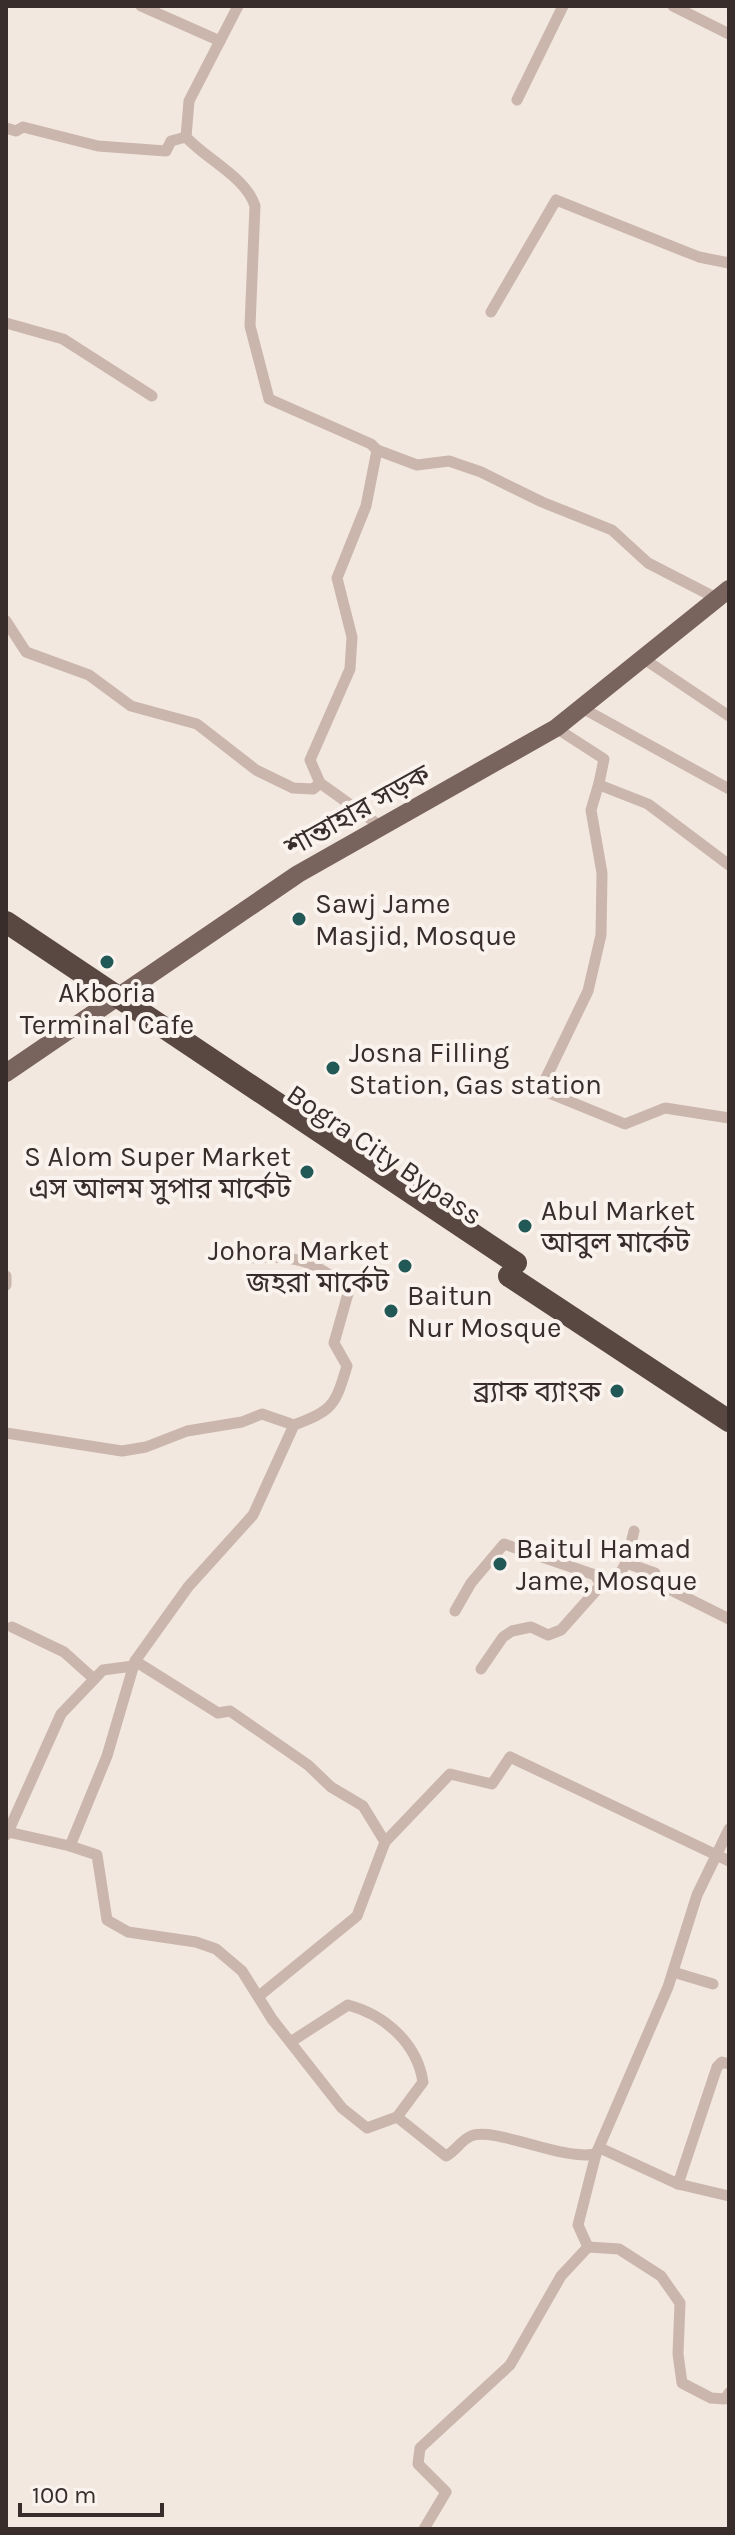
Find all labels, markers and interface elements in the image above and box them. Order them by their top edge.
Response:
street label: শান্তাহার সড়ক [278,757,436,864]
place label: Sawj Jame Masjid, Mosque [315,887,517,952]
marker: Sawj Jame Masjid, Mosque [290,910,308,928]
marker: Akboria Terminal Cafe [98,953,116,971]
place label: Akboria Terminal Cafe [20,976,194,1041]
place label: Josna Filling Station, Gas station [349,1036,602,1101]
marker: Josna Filling Station, Gas station [324,1059,342,1077]
street label: Bogra City Bypass [281,1077,488,1232]
place label: S Alom Super Market এস আলম সুপার মার্কেট [24,1140,292,1205]
marker: S Alom Super Market এস আলম সুপার মার্কেট [298,1163,316,1181]
place label: Abul Market আবুল মার্কেট [540,1194,695,1259]
marker: Abul Market আবুল মার্কেট [516,1217,534,1235]
place label: Johora Market জহরা মার্কেট [208,1234,390,1299]
marker: Johora Market জহরা মার্কেট [396,1257,414,1275]
place label: Baitun Nur Mosque [407,1279,561,1344]
marker: Baitun Nur Mosque [382,1302,400,1320]
place label: ব্র্যাক ব্যাংক [473,1375,601,1408]
marker: ব্র্যাক ব্যাংক [608,1382,626,1400]
place label: Baitul Hamad Jame, Mosque [516,1532,697,1597]
marker: Baitul Hamad Jame, Mosque [491,1555,509,1573]
scale bar [20,2467,162,2517]
text: 100 m [32,2481,97,2509]

